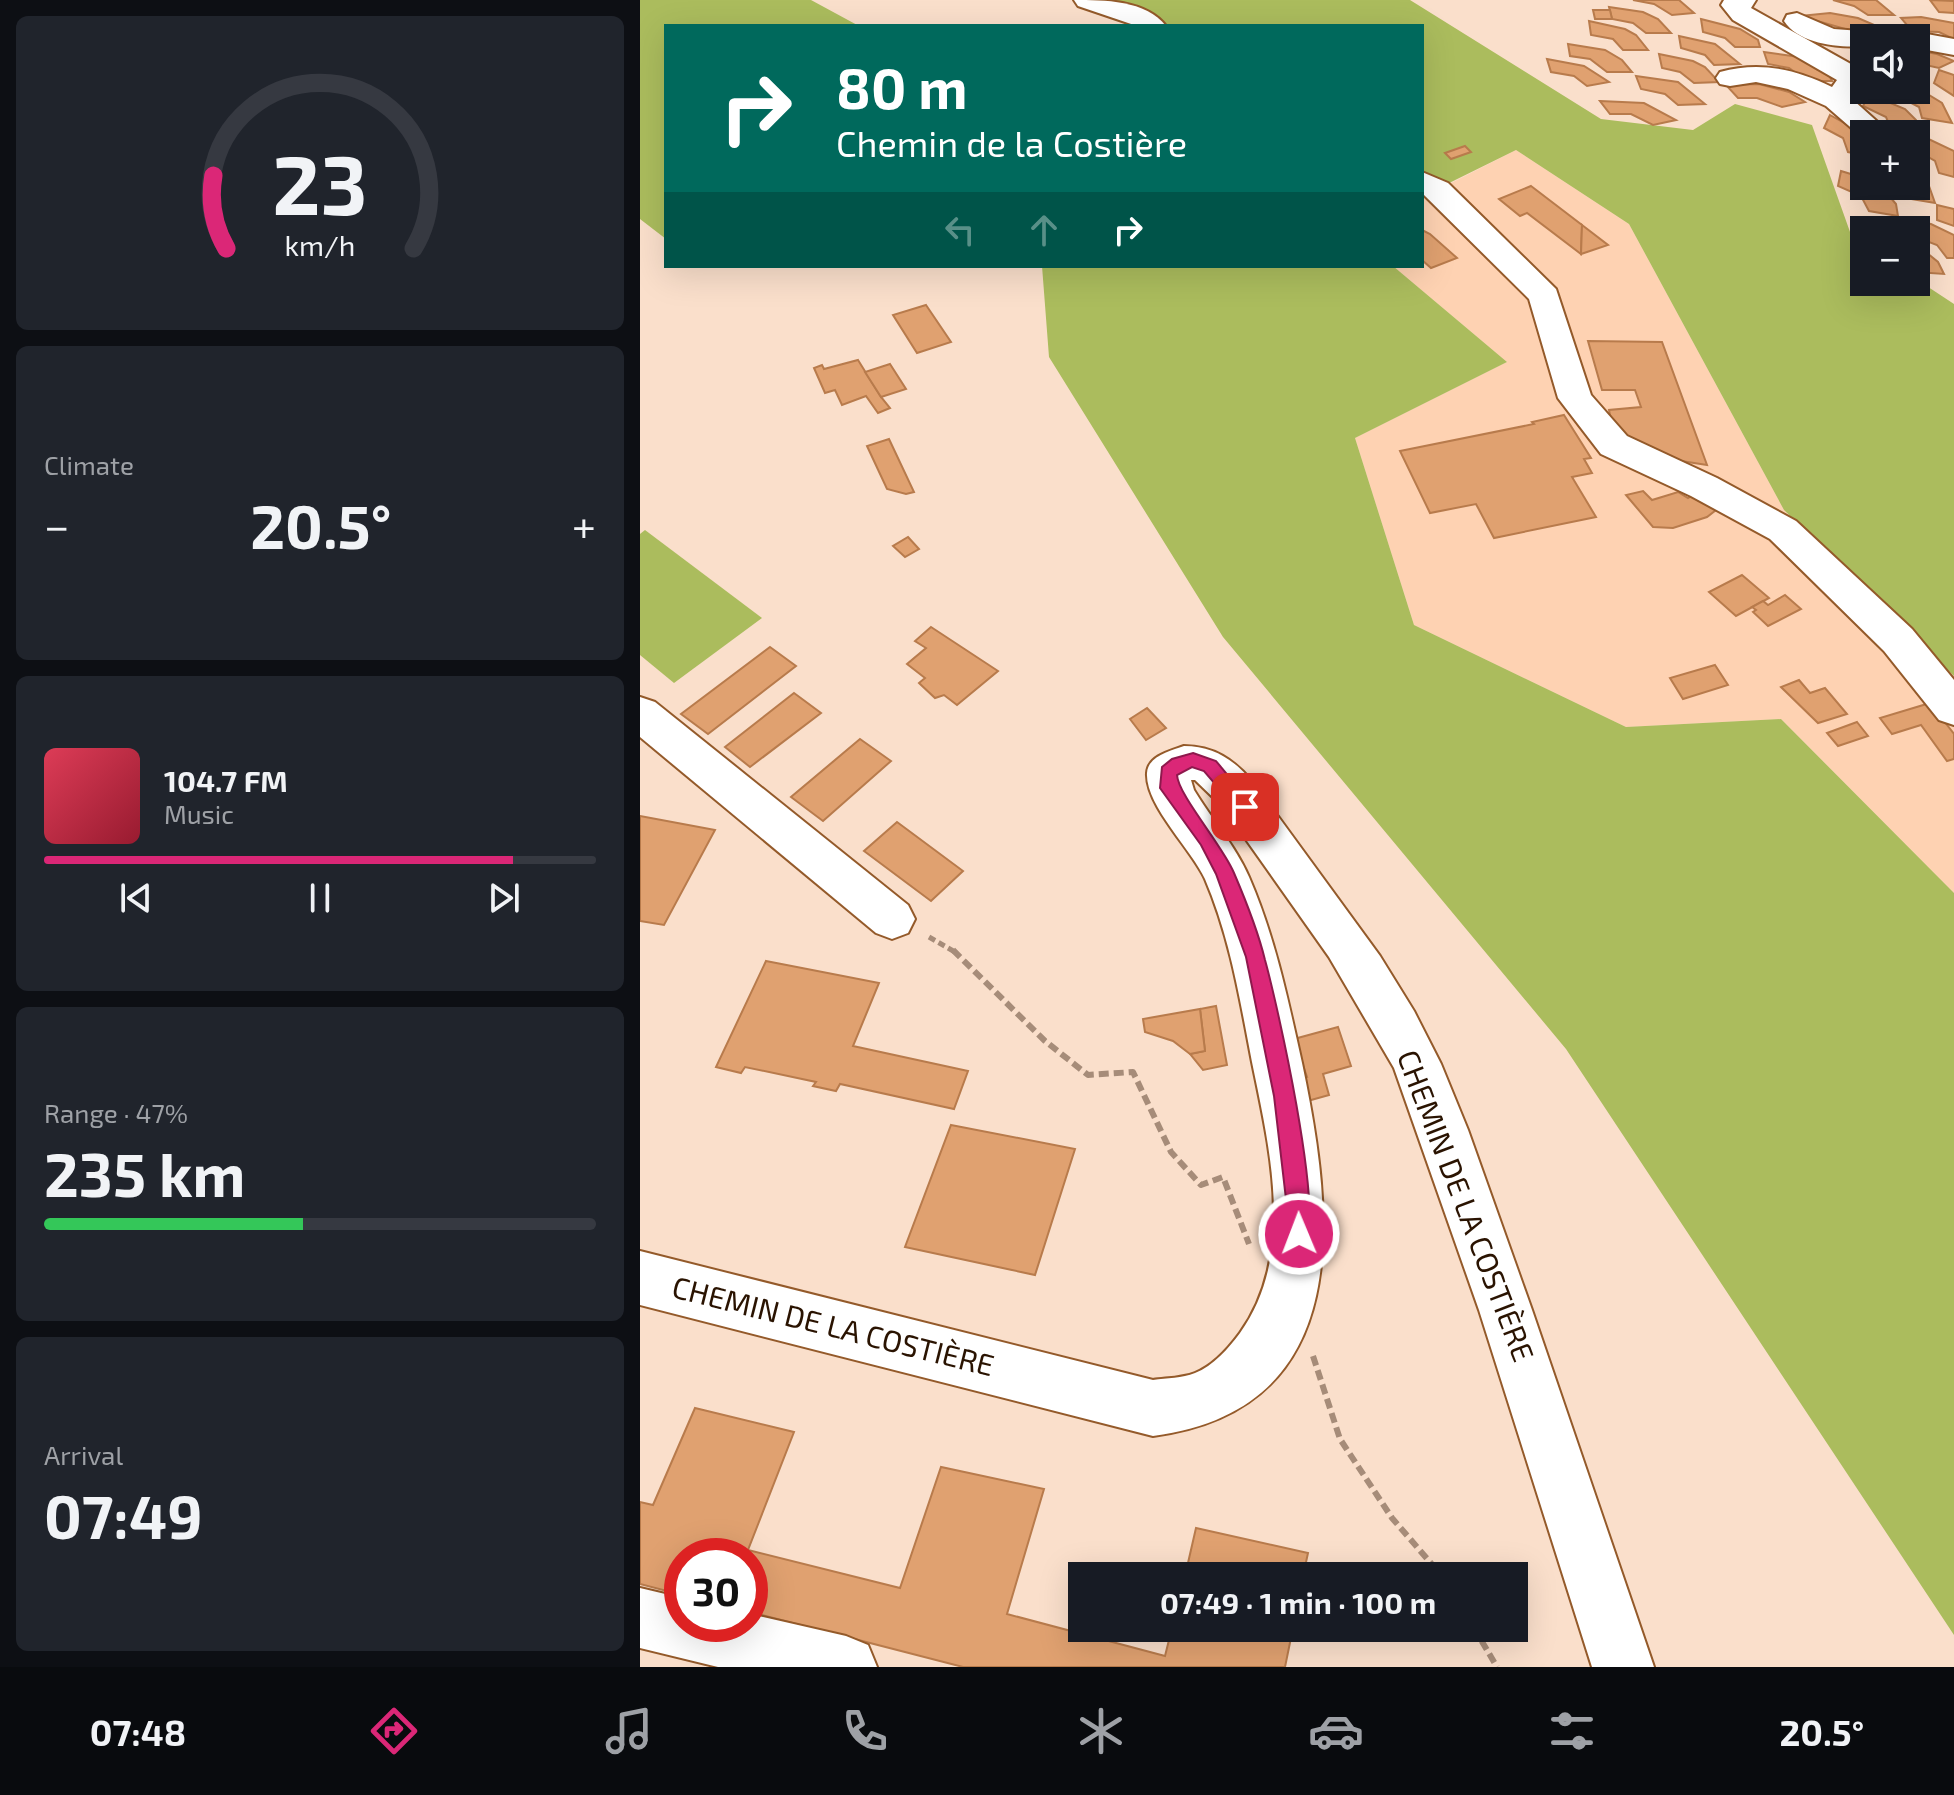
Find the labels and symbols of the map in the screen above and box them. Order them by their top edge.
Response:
pin [1211,773,1279,841]
street label: CHEMIN DE LA COSTIÈRE [1391,1045,1543,1366]
position arrow [1257,1192,1341,1276]
street label: CHEMIN DE LA COSTIÈRE [669,1268,998,1383]
speed limit sign: 30 [664,1538,768,1642]

